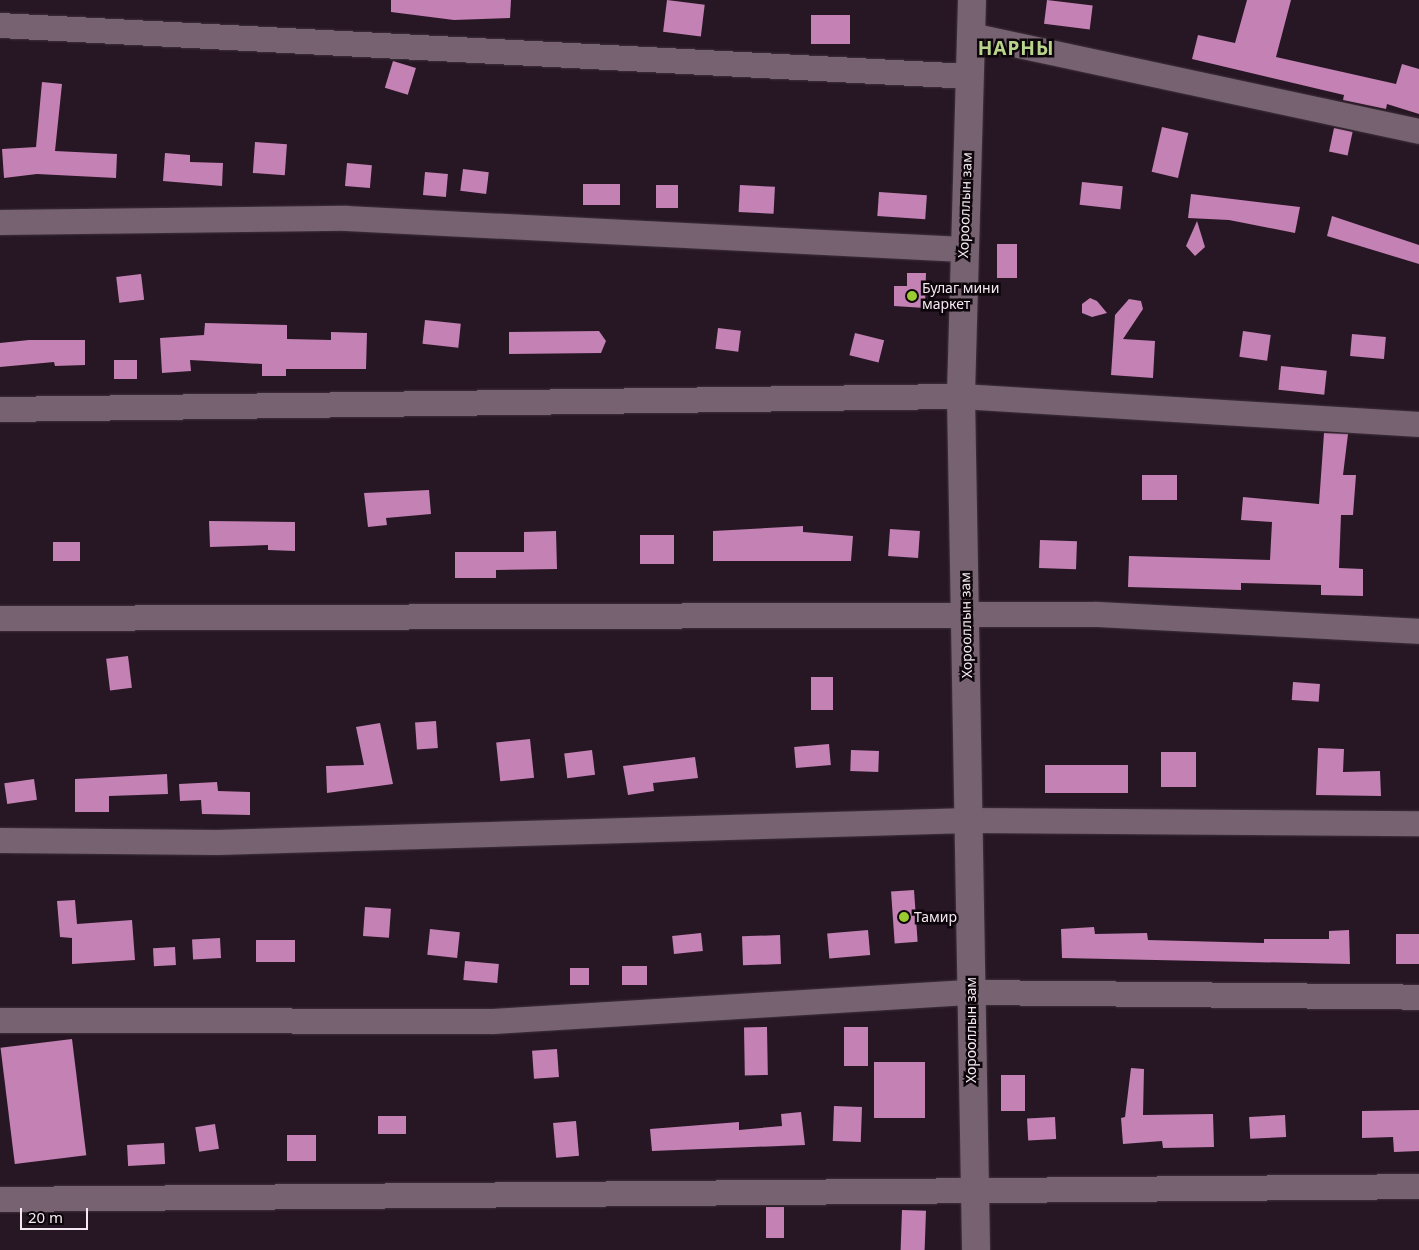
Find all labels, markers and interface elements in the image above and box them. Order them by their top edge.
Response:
district label: НАРНЫ [977,38,1055,60]
street label: Хорооллын зам [955,152,975,258]
place label: Булаг мини маркет [922,280,999,312]
marker: Булаг мини маркет [906,290,918,302]
street label: Хорооллын зам [957,572,975,678]
place label: Тамир [914,909,957,925]
marker: Тамир [898,911,910,923]
street label: Хорооллын зам [963,977,979,1083]
scale bar [22,1198,90,1230]
text: 20 m [28,1207,63,1227]

